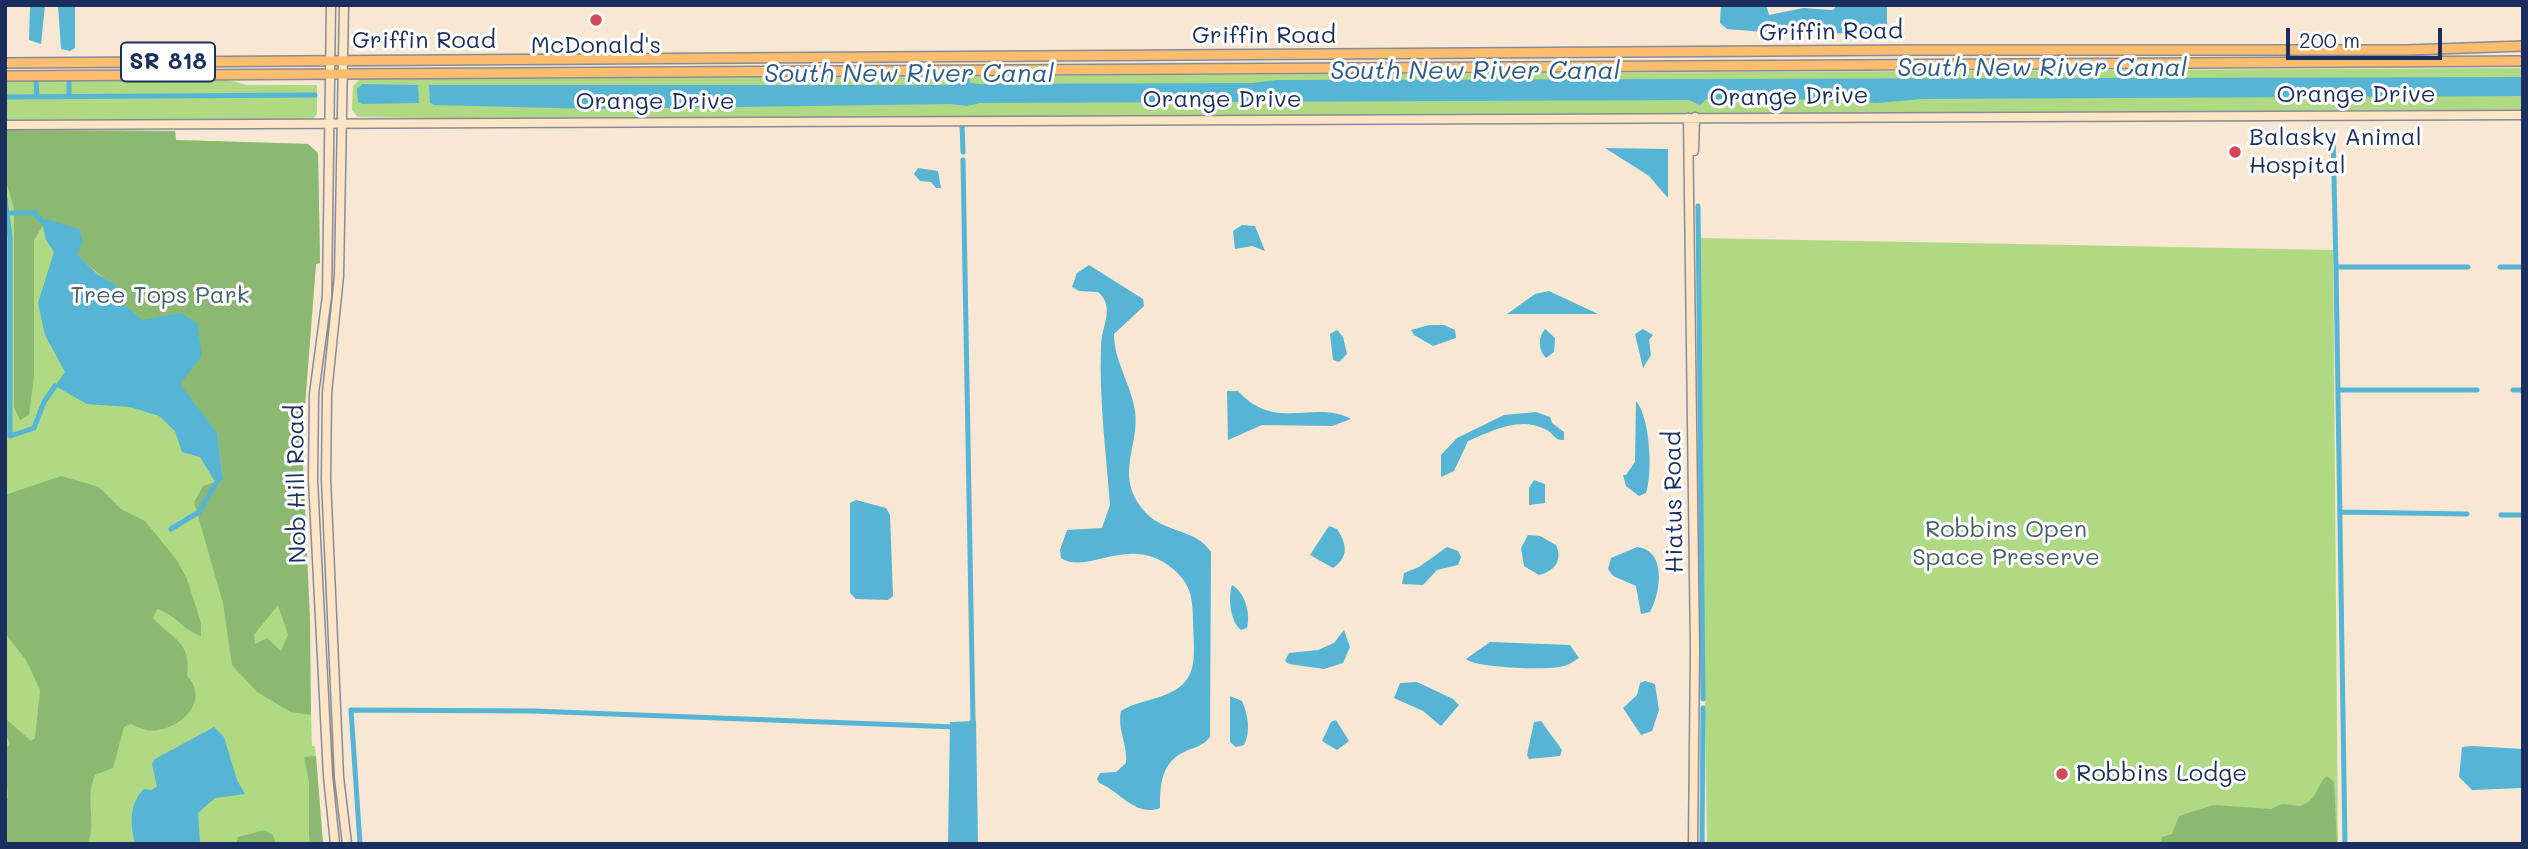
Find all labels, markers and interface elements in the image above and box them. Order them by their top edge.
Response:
marker: McDonald's [588,12,604,28]
scale bar [2290,14,2446,58]
street label: Griffin Road [1759,16,1903,48]
street label: Griffin Road [1192,22,1336,50]
text: 200 m [2299,26,2360,53]
street label: Griffin Road [352,27,496,55]
place label: McDonald's [531,32,661,60]
road number: SR 818 [121,43,215,82]
water label: South New River Canal [1897,52,2187,84]
water label: South New River Canal [1330,55,1620,87]
water label: South New River Canal [764,58,1054,90]
street label: Orange Drive [1709,81,1869,113]
street label: Orange Drive [2276,81,2436,109]
street label: Orange Drive [1142,86,1302,114]
street label: Orange Drive [575,88,735,116]
place label: Balasky Animal Hospital [2249,124,2422,180]
marker: Balasky Animal Hospital [2227,144,2243,160]
park label: Tree Tops Park [71,282,249,310]
street label: Nob Hill Road [281,404,313,564]
street label: Hiatus Road [1658,431,1690,573]
park label: Robbins Open Space Preserve [1912,516,2100,572]
place label: Robbins Lodge [2076,760,2247,788]
marker: Robbins Lodge [2054,766,2070,782]

